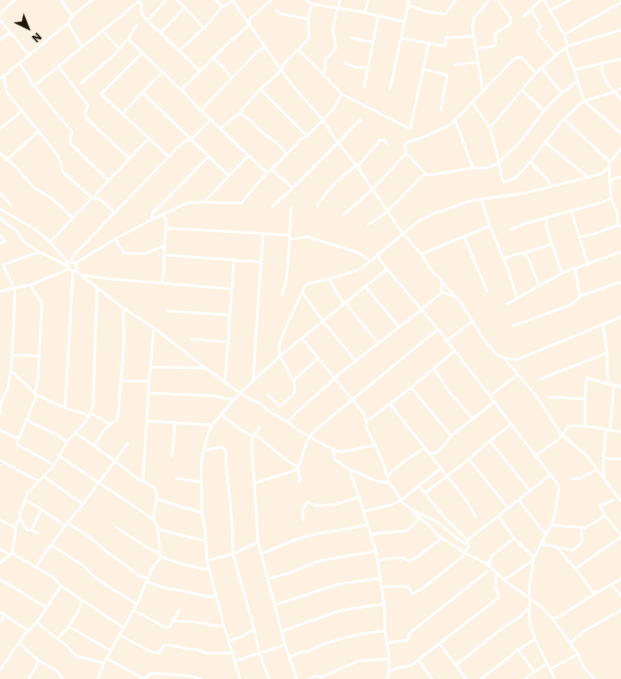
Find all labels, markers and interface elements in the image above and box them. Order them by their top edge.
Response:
north arrow [8,8,48,48]
text: N [29,30,44,45]

